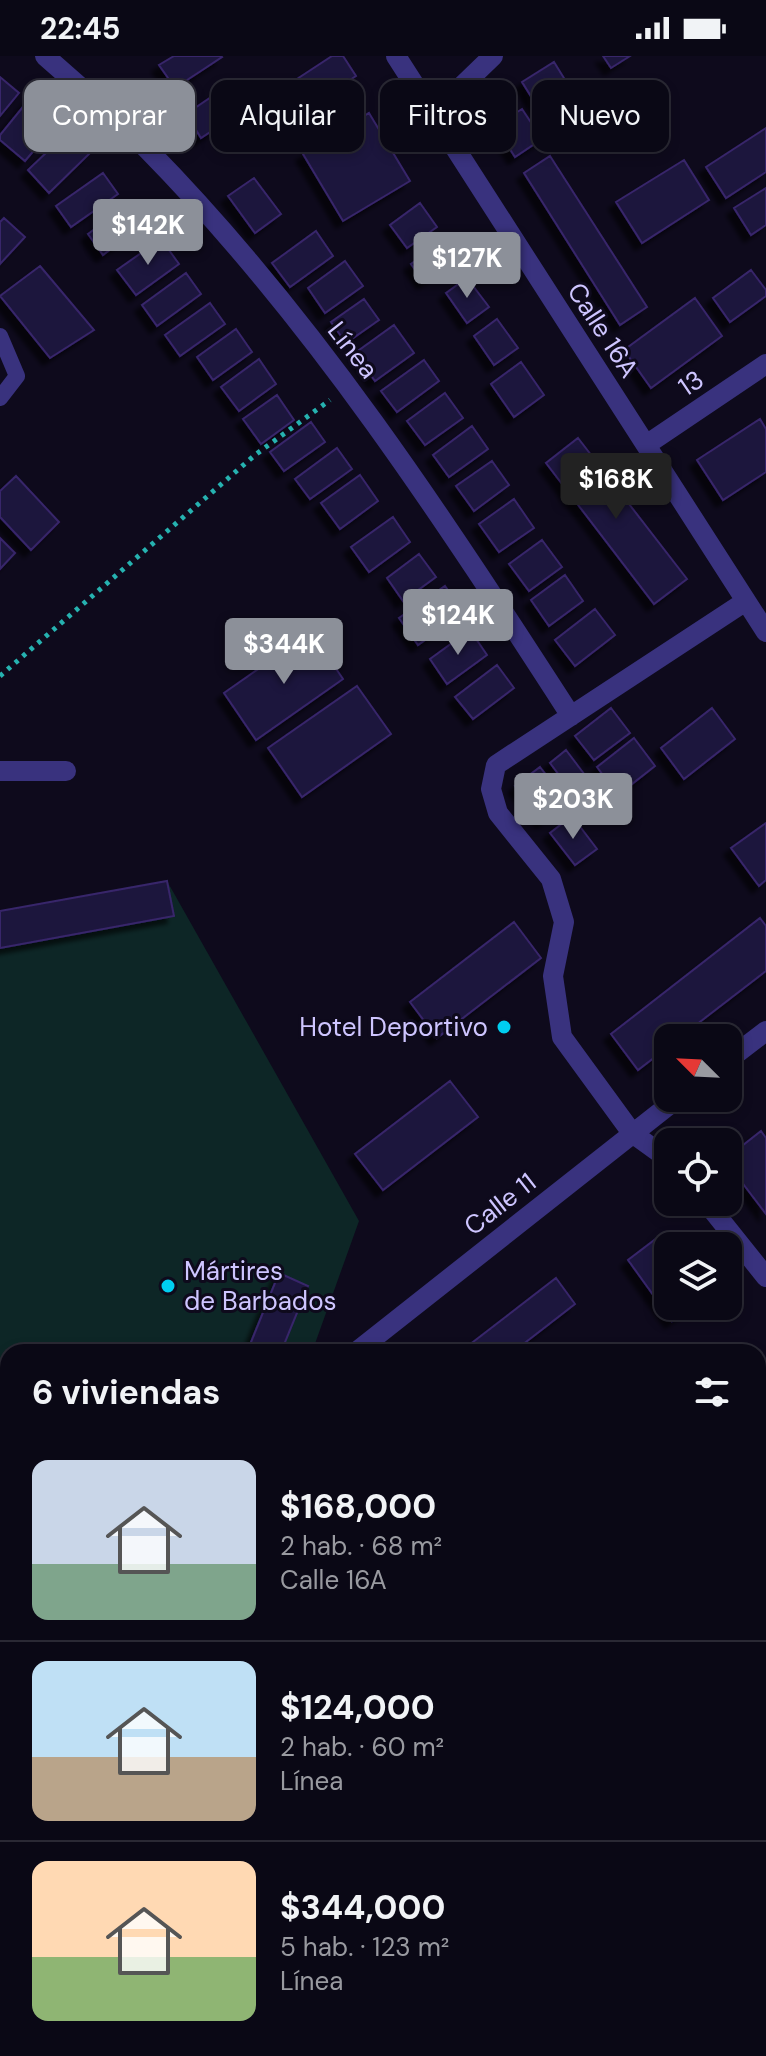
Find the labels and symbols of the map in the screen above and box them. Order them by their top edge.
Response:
pin: $142K [92,199,204,267]
pin: $127K [411,232,523,300]
street label: Calle 16A [560,276,646,384]
street label: Línea [320,315,386,385]
street label: 13 [672,362,710,404]
pin: $168K [560,453,672,521]
pin: $124K [402,589,514,657]
pin: $344K [228,618,340,686]
pin: $203K [517,773,629,841]
place label: Hotel Deportivo [299,1010,488,1044]
marker: Hotel Deportivo [495,1018,513,1036]
north arrow [654,1024,742,1112]
street label: Calle 11 [457,1165,543,1243]
place label: Mártires de Barbados [184,1254,337,1318]
marker: Mártires de Barbados [159,1277,177,1295]

